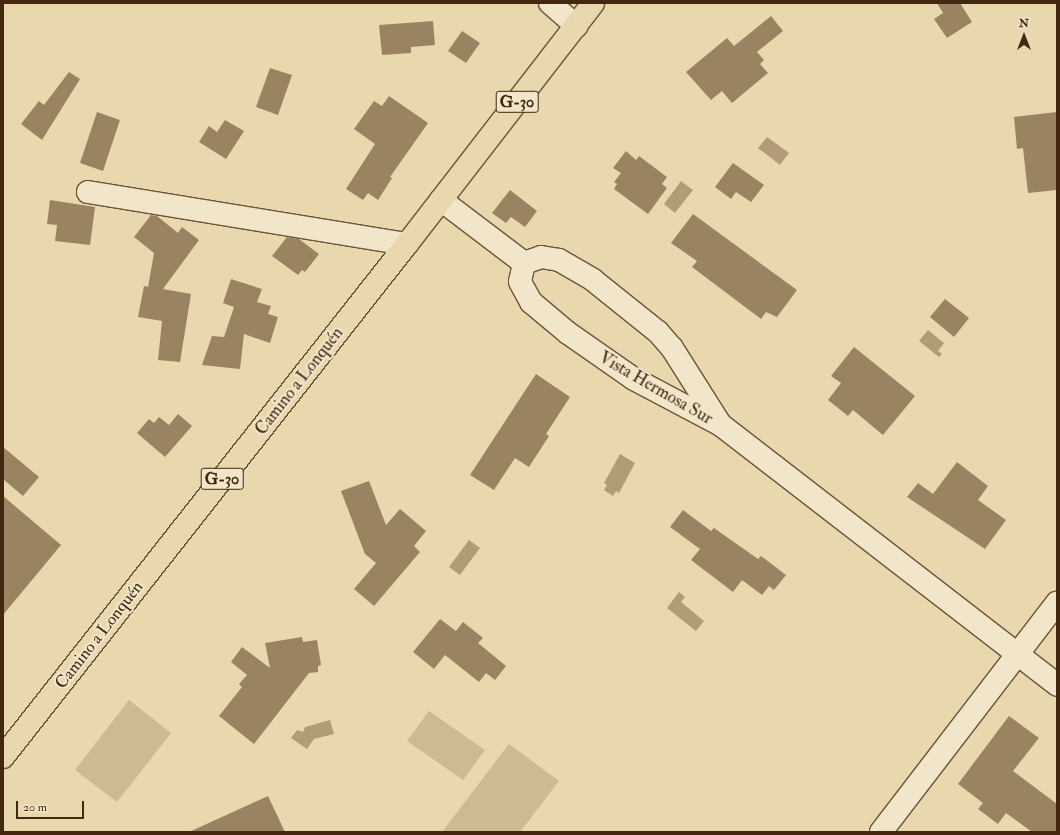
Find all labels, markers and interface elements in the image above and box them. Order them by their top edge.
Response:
north arrow [1004,16,1044,56]
text: N [1019,17,1029,30]
road number: G-30 [495,88,539,116]
street label: Camino a Lonquén [251,323,347,439]
street label: Vista Hermosa Sur [596,347,716,429]
road number: G-30 [200,465,244,493]
street label: Camino a Lonquén [51,577,147,693]
scale bar [18,793,86,819]
text: 20 m [23,800,47,815]

